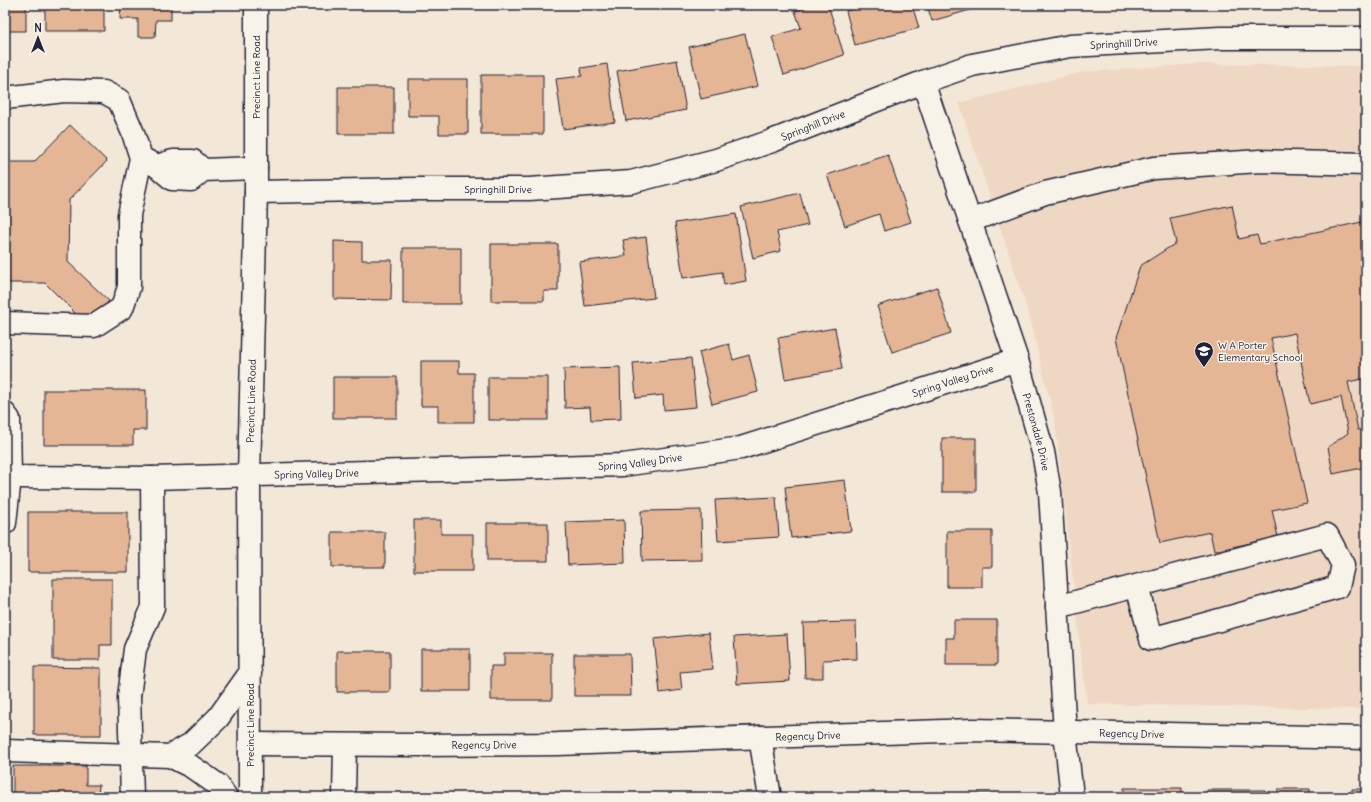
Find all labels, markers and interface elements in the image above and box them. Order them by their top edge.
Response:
north arrow [18,18,58,58]
text: N [34,21,42,35]
street label: Precinct Line Road [250,35,263,119]
street label: Springhill Drive [1090,35,1158,51]
street label: Springhill Drive [779,107,847,143]
street label: Springhill Drive [464,182,532,196]
place label: W A Porter Elementary School [1218,339,1303,364]
school or university icon: W A Porter Elementary School [1193,340,1215,368]
street label: Precinct Line Road [243,359,258,443]
street label: Spring Valley Drive [910,361,995,400]
street label: Prestondale Drive [1020,392,1053,472]
street label: Spring Valley Drive [598,450,683,472]
street label: Spring Valley Drive [274,466,359,481]
street label: Precinct Line Road [244,683,257,767]
street label: Regency Drive [1099,726,1164,740]
street label: Regency Drive [775,728,841,743]
street label: Regency Drive [451,738,517,751]

